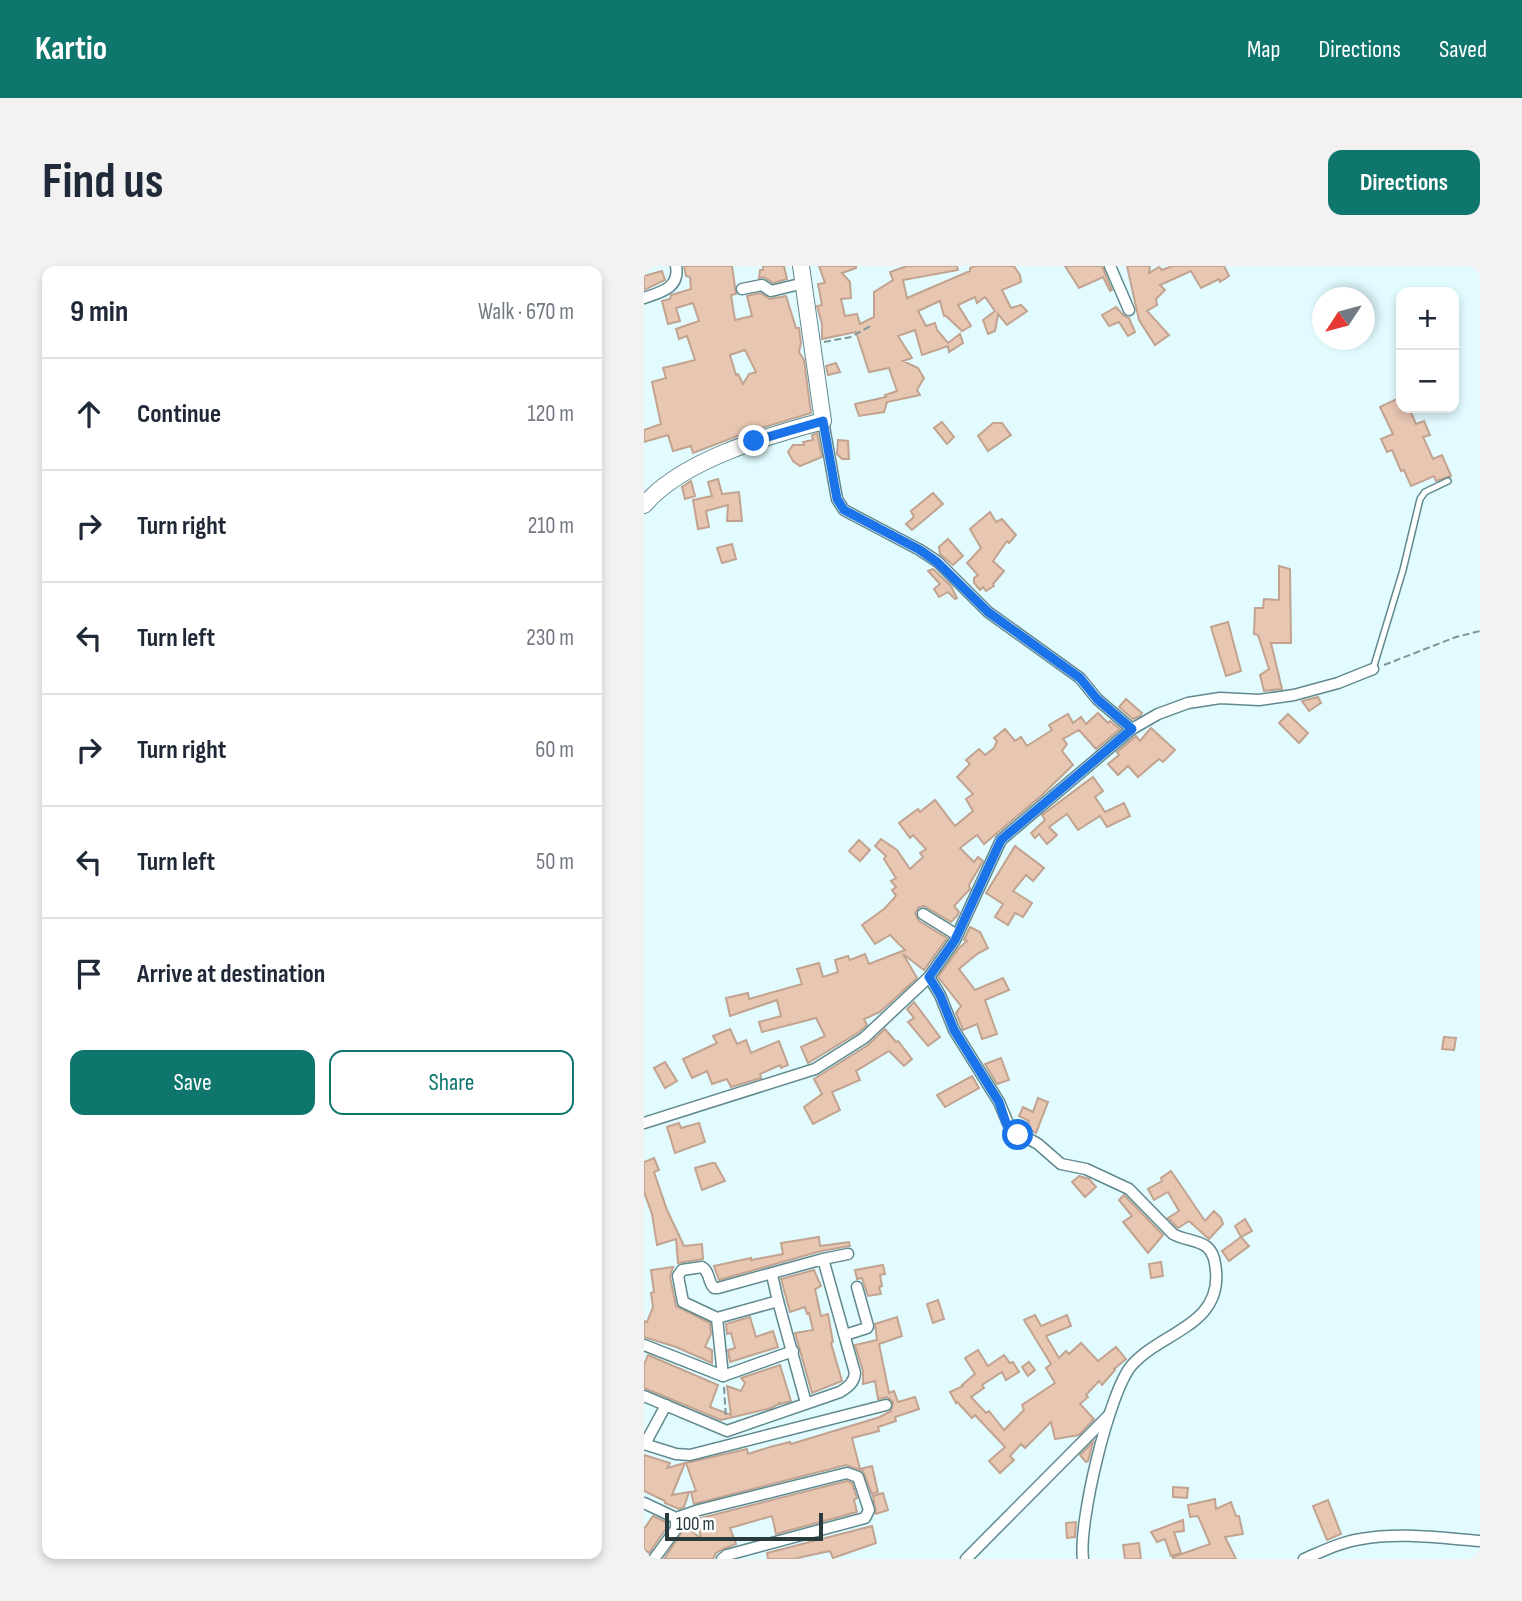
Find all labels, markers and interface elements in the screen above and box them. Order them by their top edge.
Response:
text: Kartio [35,29,107,69]
text: Map [1247,35,1280,64]
text: Directions [1318,35,1401,64]
text: Saved [1439,35,1487,64]
button: Directions [1328,150,1480,215]
text: Find us [42,153,164,212]
north arrow [1312,287,1375,350]
map controls [1396,287,1459,413]
button: + [1396,287,1459,350]
text: 9 min [70,294,128,330]
text: Walk · 670 m [478,298,574,326]
button: − [1396,350,1459,413]
icon: ahead [70,395,108,433]
text: Continue [137,399,221,430]
text: 120 m [528,400,574,428]
route end [738,425,769,456]
icon: right [70,507,108,545]
text: Turn right [137,511,226,542]
text: 210 m [528,512,574,540]
icon: left [70,619,108,657]
text: Turn left [137,623,215,654]
text: 230 m [526,624,574,652]
icon: right [70,731,108,769]
text: Turn right [137,735,226,766]
text: 60 m [535,736,574,764]
icon: left [70,843,108,881]
text: Turn left [137,847,215,878]
text: 50 m [536,848,574,876]
icon: arrive [70,955,108,993]
text: Arrive at destination [137,959,325,990]
button: Save [70,1050,315,1115]
button: Share [329,1050,574,1115]
route start [1002,1119,1033,1150]
scale bar [665,1510,822,1542]
text: 100 m [676,1513,715,1536]

